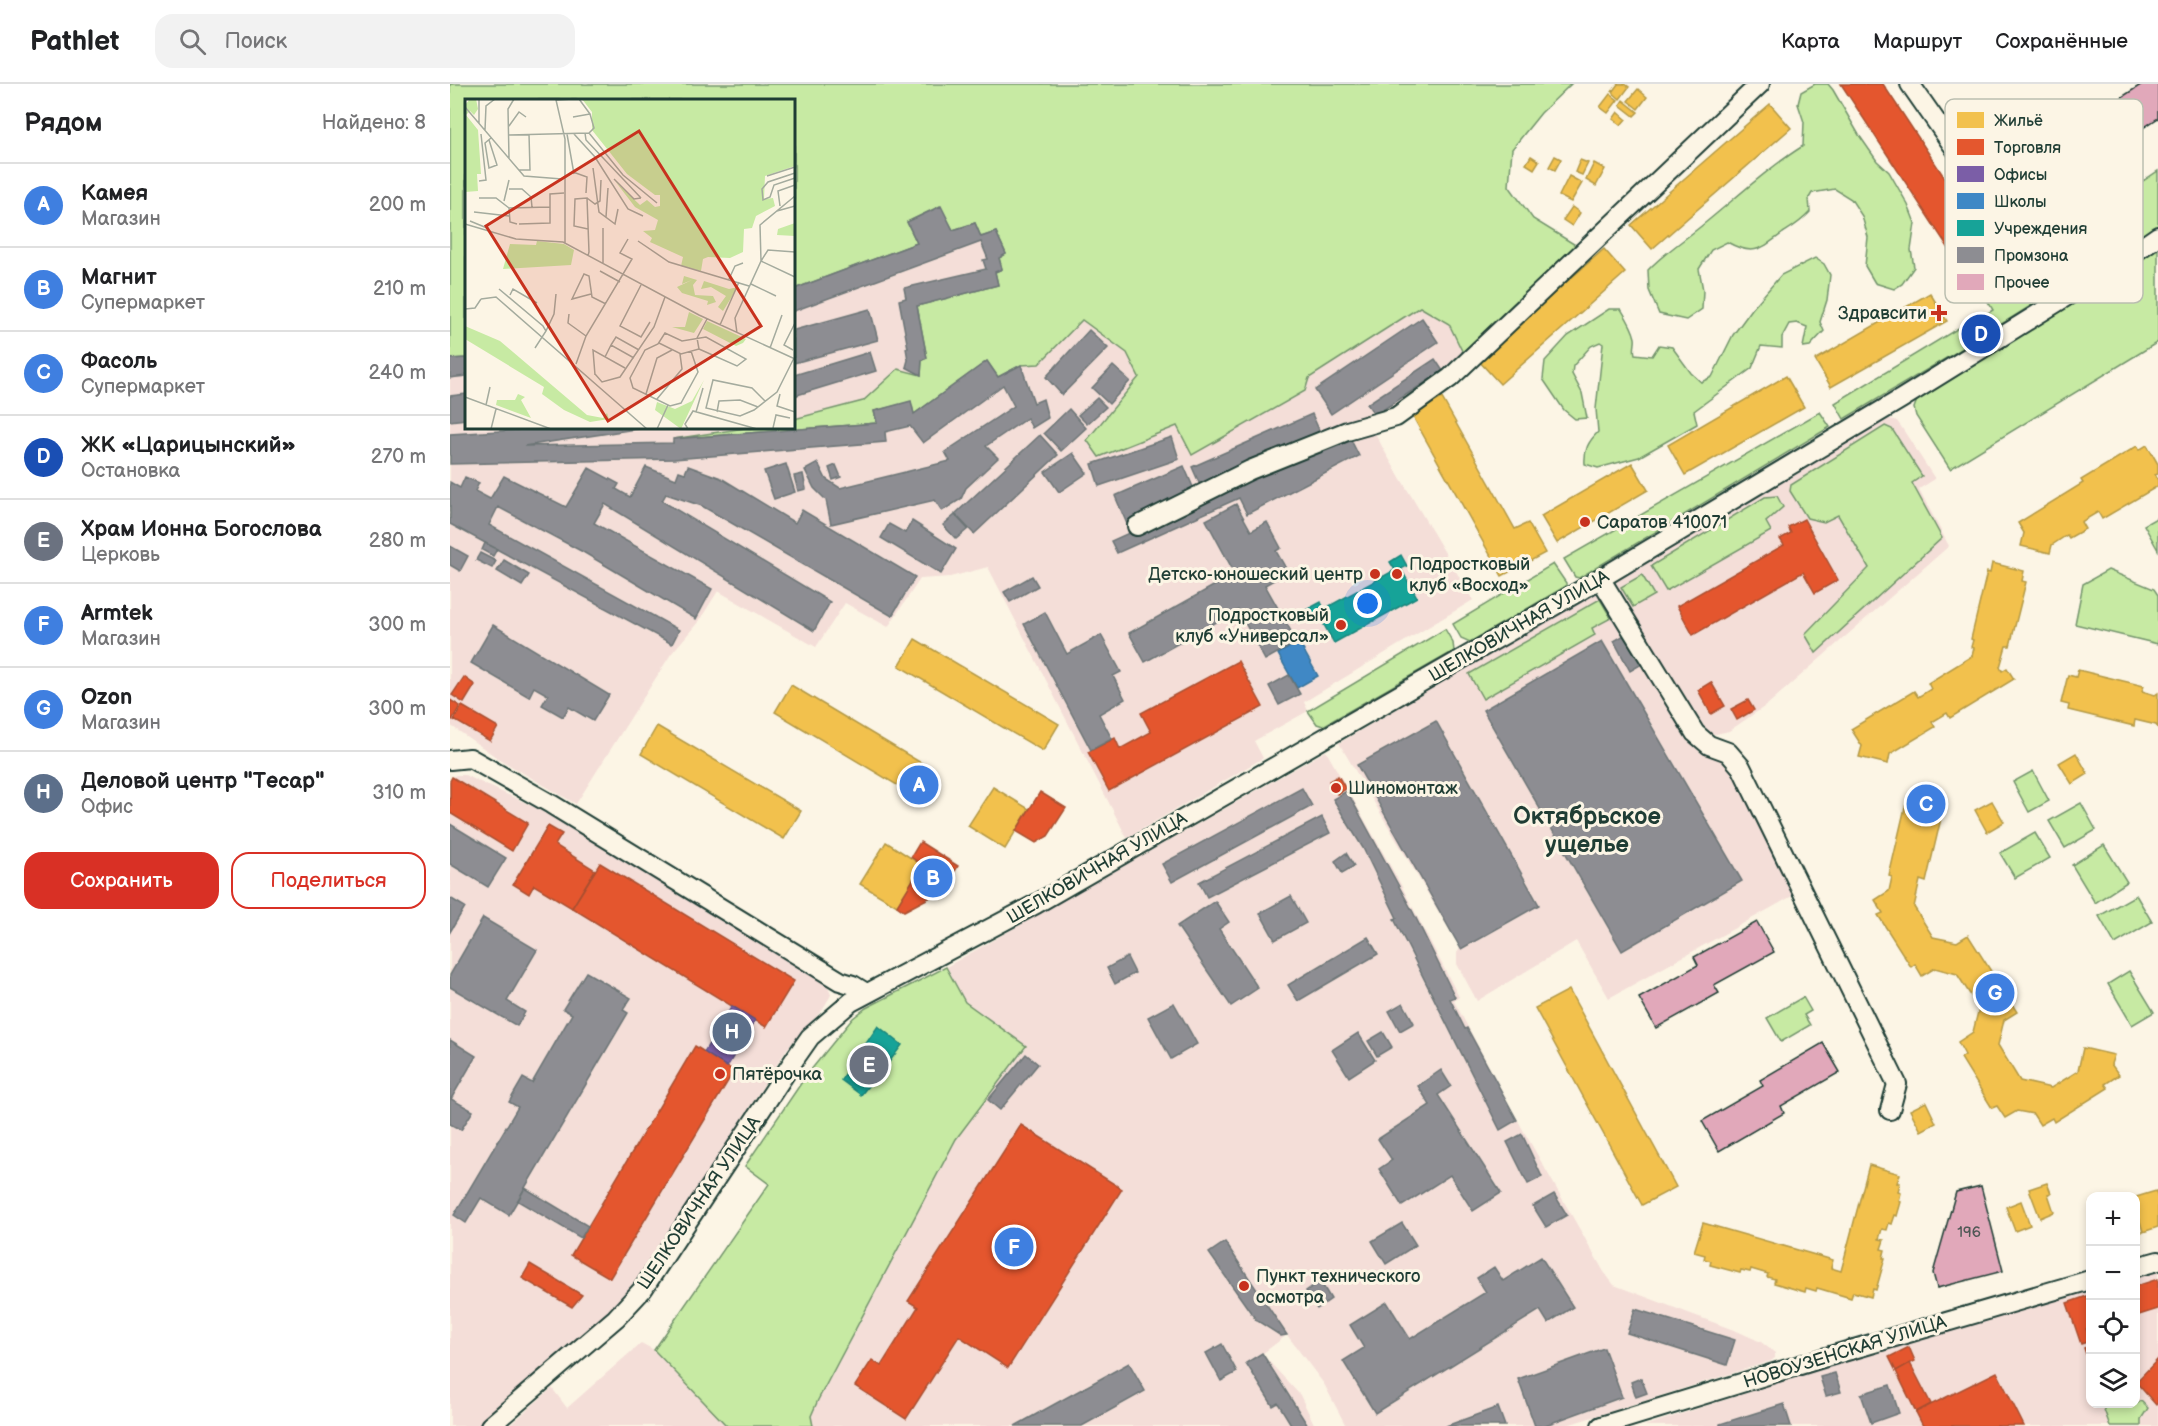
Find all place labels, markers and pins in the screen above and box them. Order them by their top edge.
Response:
place label: Здравсити [1838,303,1927,324]
marker: Здравсити [1932,306,1946,320]
pin: D [1962,312,2000,356]
place label: Саратов 410071 [1597,512,1727,533]
marker: Саратов 410071 [1578,515,1592,529]
place label: Подростковый клуб «Восход» [1409,554,1530,596]
place label: Детско-юношеский центр [1148,564,1363,585]
marker: Детско-юношеский центр [1368,567,1382,581]
marker: Подростковый клуб «Восход» [1390,567,1404,581]
place label: Подростковый клуб «Универсал» [1175,605,1329,647]
marker: Подростковый клуб «Универсал» [1334,618,1348,632]
pin: A [900,762,938,808]
place label: Шиномонтаж [1348,778,1458,799]
marker: Шиномонтаж [1329,781,1343,795]
pin: C [1906,782,1946,826]
pin: B [914,856,952,900]
pin: G [1976,970,2014,1016]
pin: H [712,1010,752,1054]
pin: E [850,1042,888,1088]
place label: Пятёрочка [732,1064,823,1085]
marker: Пятёрочка [713,1067,727,1081]
pin: F [994,1224,1034,1270]
place label: Пункт технического осмотра [1256,1266,1420,1308]
marker: Пункт технического осмотра [1237,1279,1251,1293]

